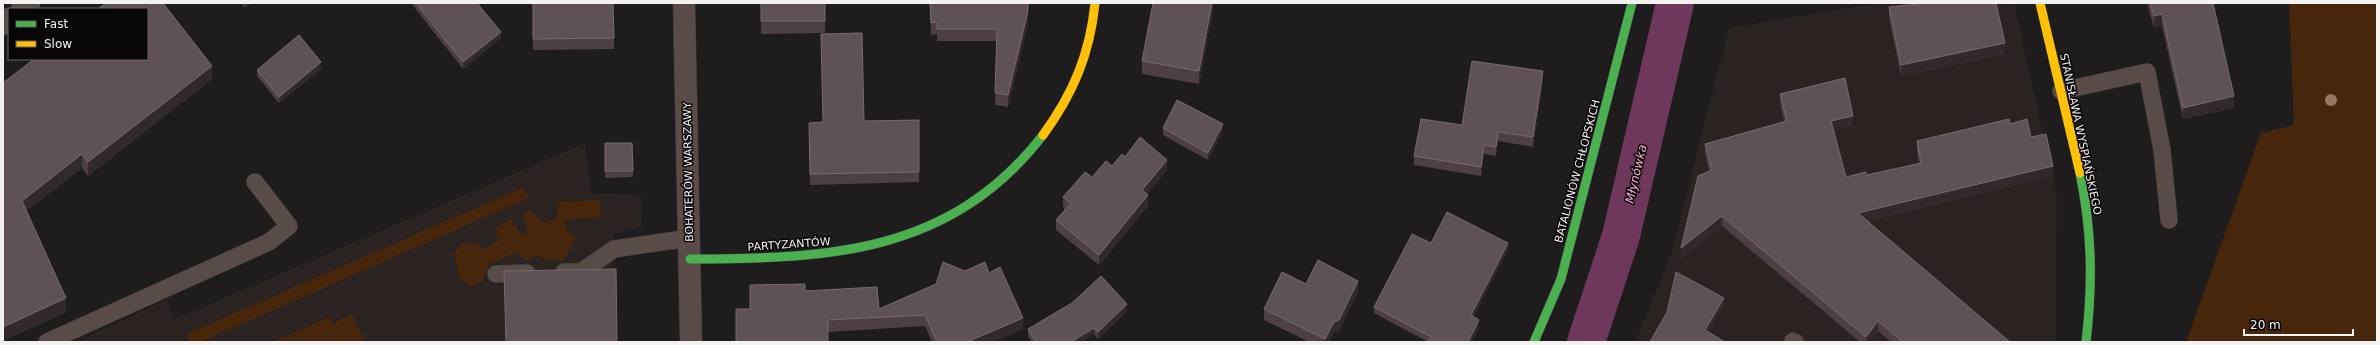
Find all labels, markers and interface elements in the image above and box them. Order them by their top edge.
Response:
legend [8,8,148,60]
text: Fast [44,17,68,31]
text: Slow [44,37,72,51]
street label: STANISŁAWA WYSPIAŃSKIEGO [2057,52,2104,216]
street label: BATALIONÓW CHŁOPSKICH [1552,98,1603,244]
street label: BOHATERÓW WARSZAWY [681,102,696,242]
water label: Młynówka [1622,143,1650,205]
street label: PARTYZANTÓW [747,235,831,254]
scale bar [2244,311,2353,337]
text: 20 m [2250,318,2281,332]

